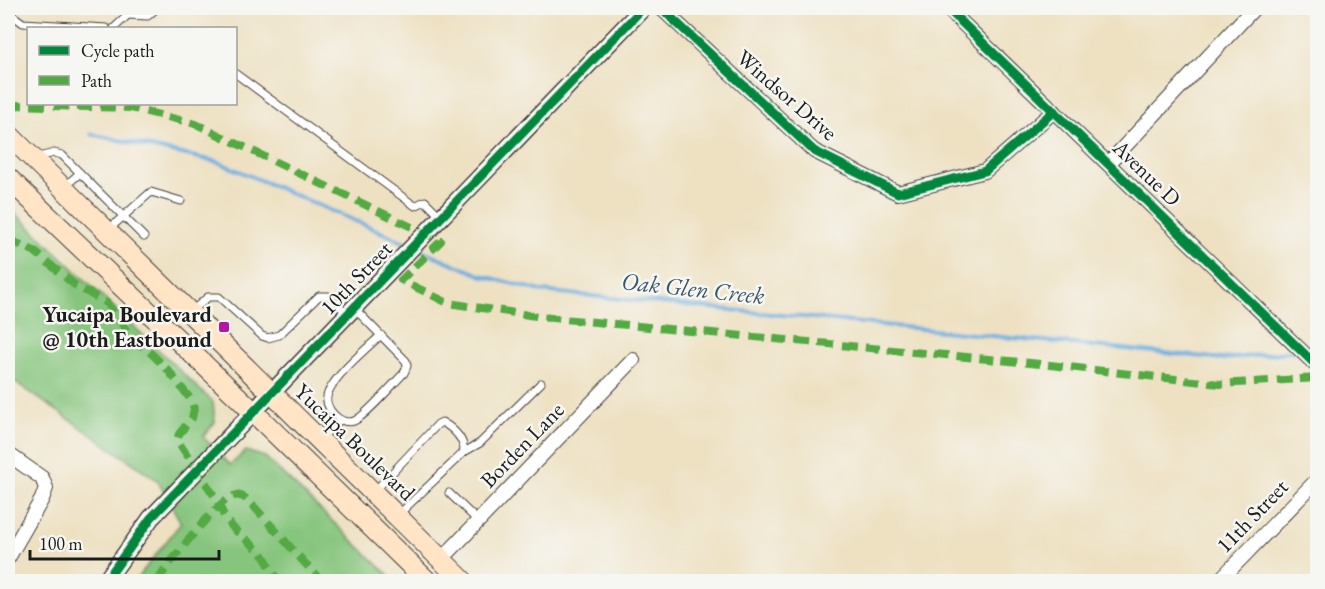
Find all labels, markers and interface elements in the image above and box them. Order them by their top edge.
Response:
legend [27,27,237,105]
text: Cycle path [81,39,155,62]
street label: Windsor Drive [730,43,844,147]
text: Path [81,69,112,92]
street label: Avenue D [1106,133,1187,213]
street label: 10th Street [314,235,398,321]
water label: Oak Glen Creek [620,265,766,311]
place label: Yucaipa Boulevard @ 10th Eastbound [42,300,212,354]
marker: Yucaipa Boulevard @ 10th Eastbound [217,320,231,334]
street label: Yucaipa Boulevard [288,377,422,508]
street label: Borden Lane [474,396,570,494]
street label: 11th Street [1210,473,1294,559]
scale bar [30,523,219,561]
text: 100 m [39,532,83,555]

